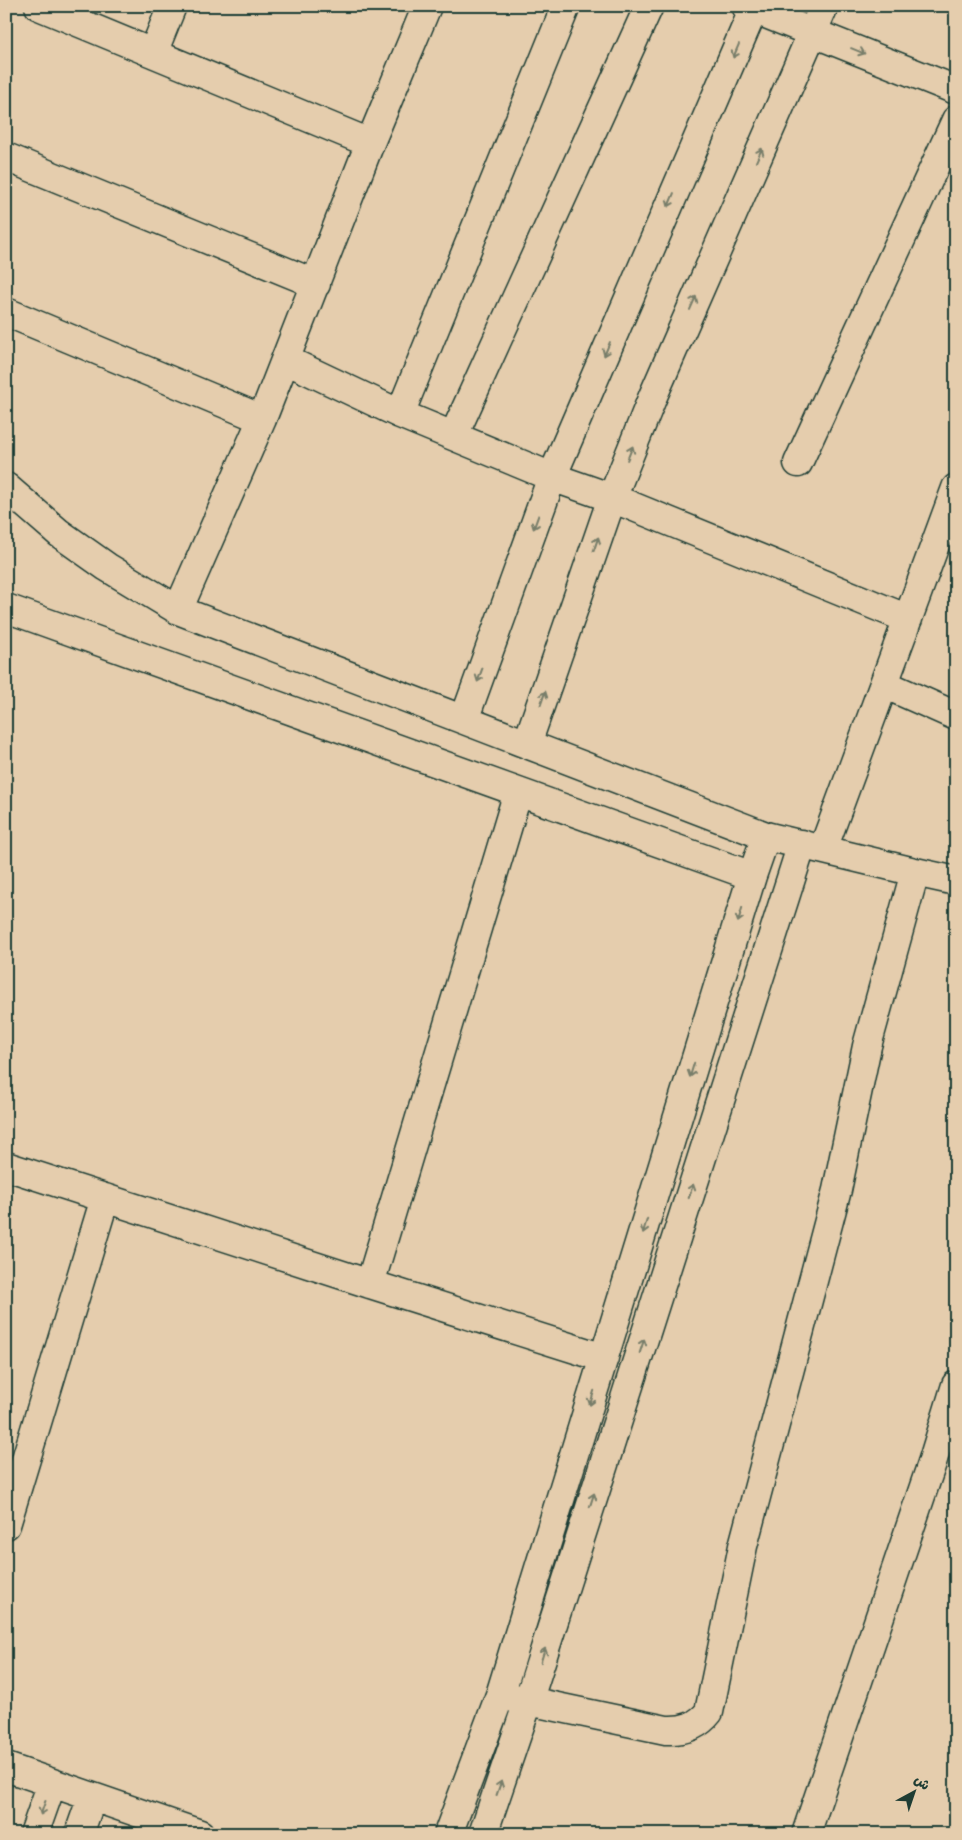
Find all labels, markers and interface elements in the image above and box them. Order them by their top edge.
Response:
one-way arrow [730,43,740,58]
one-way arrow [849,47,865,56]
one-way arrow [754,148,764,163]
one-way arrow [666,192,676,207]
one-way arrow [689,296,699,311]
one-way arrow [602,341,612,356]
one-way arrow [626,446,635,461]
one-way arrow [531,514,540,530]
one-way arrow [592,537,601,553]
one-way arrow [475,667,484,682]
one-way arrow [539,690,548,706]
one-way arrow [735,907,744,922]
one-way arrow [687,1062,697,1078]
one-way arrow [687,1183,696,1199]
one-way arrow [639,1217,649,1233]
one-way arrow [637,1338,647,1354]
one-way arrow [586,1390,596,1406]
one-way arrow [588,1493,598,1509]
one-way arrow [539,1648,548,1663]
north arrow [890,1768,940,1818]
text: ش [909,1770,934,1795]
one-way arrow [494,1780,504,1796]
one-way arrow [38,1800,47,1816]

